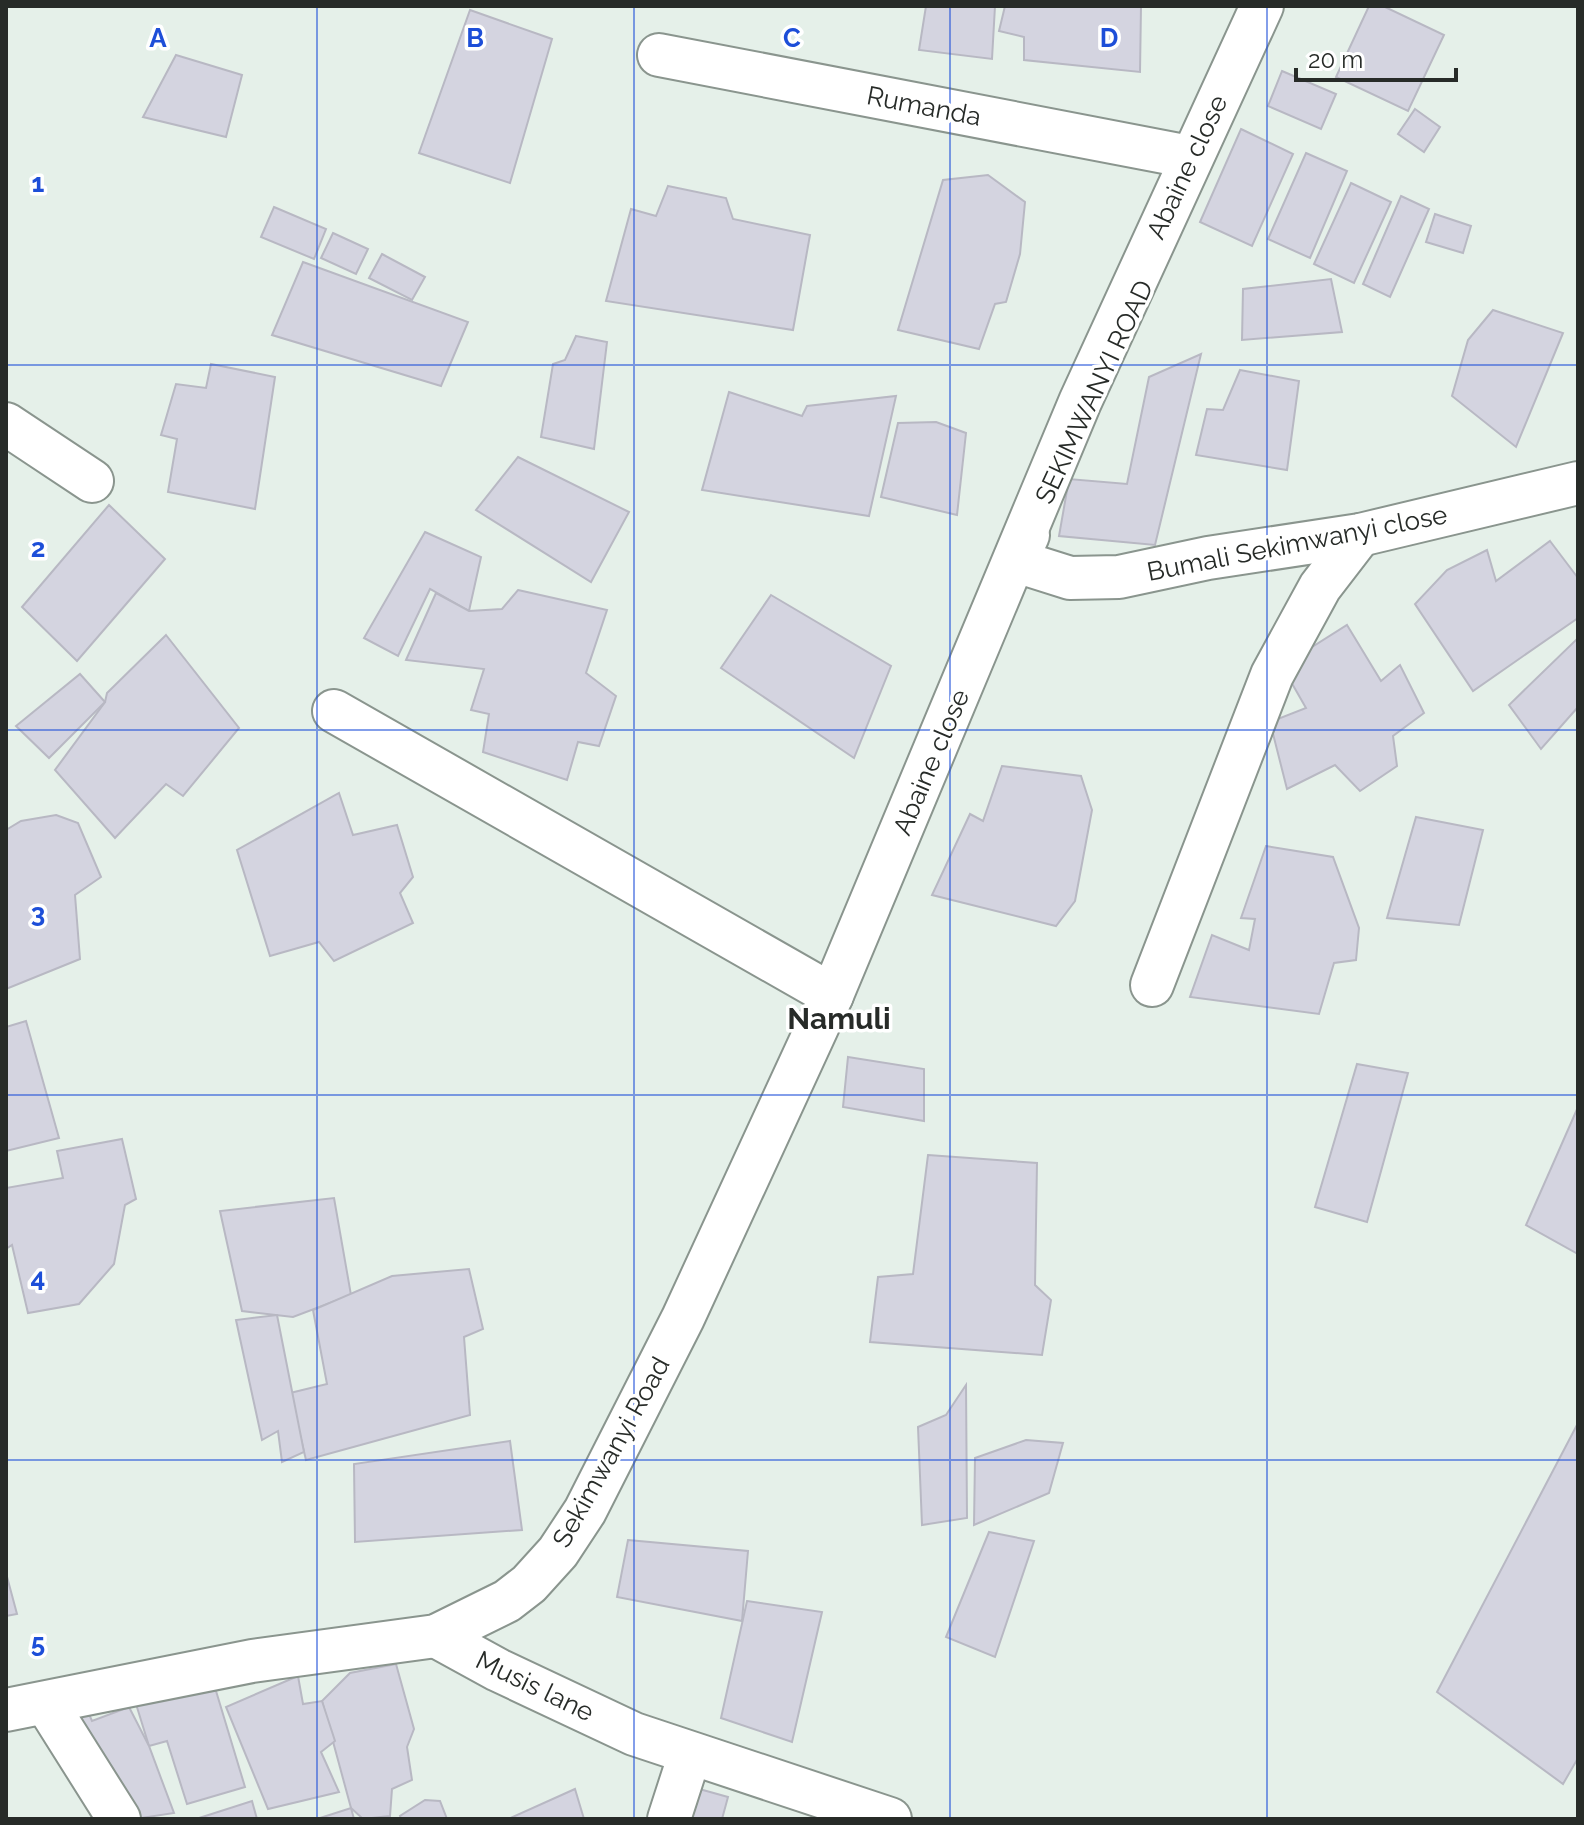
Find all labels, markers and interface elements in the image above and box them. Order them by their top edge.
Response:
text: A [149,23,167,53]
text: B [466,23,484,53]
text: C [783,23,801,53]
text: D [1100,23,1118,53]
scale bar [1296,32,1456,82]
text: 20 m [1308,45,1363,74]
street label: Rumanda [864,80,984,132]
street label: Abaine close [1141,90,1233,244]
text: 1 [32,168,45,198]
street label: SEKIMWANYI ROAD [1029,276,1159,508]
street label: Bumali Sekimwanyi close [1144,499,1450,587]
text: 2 [31,533,45,563]
street label: Abaine close [887,685,975,839]
text: 3 [31,898,45,928]
district label: Namuli [787,1001,891,1036]
text: 4 [31,1263,45,1293]
street label: Sekimwanyi Road [546,1352,676,1552]
text: 5 [31,1628,45,1658]
street label: Musis lane [471,1645,599,1727]

